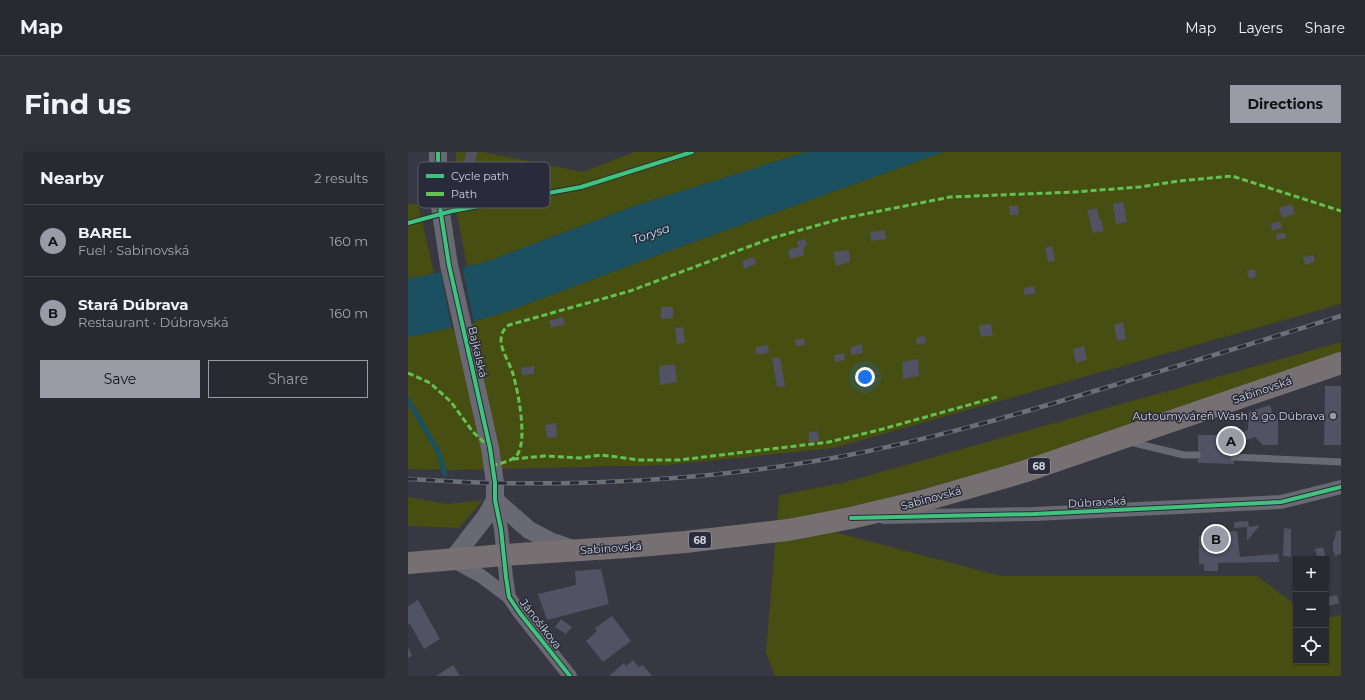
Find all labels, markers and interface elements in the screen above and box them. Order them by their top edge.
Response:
text: Map [20,16,63,39]
text: Map [1185,19,1216,37]
text: Layers [1238,19,1283,37]
text: Share [1305,19,1345,37]
button: Directions [1230,85,1341,123]
text: Find us [24,87,131,121]
legend [418,162,550,208]
text: Nearby [40,168,104,188]
text: Cycle path [451,169,509,183]
text: 2 results [314,170,368,186]
text: Path [451,187,477,201]
water label: Torysa [630,220,672,247]
text: BAREL [78,223,131,242]
text: A [48,233,58,249]
text: 160 m [330,233,368,249]
text: Fuel · Sabinovská [78,242,190,258]
text: Stará Dúbrava [78,295,188,314]
text: B [48,305,58,321]
text: 160 m [330,305,368,321]
text: Restaurant · Dúbravská [78,314,229,330]
street label: Bajkalská [465,325,491,379]
button: Save [40,360,200,398]
button: Share [208,360,368,398]
your location [855,367,875,387]
street label: Sabinovská [1230,373,1294,407]
place label: Autoumyváreň Wash & go Dúbrava [1133,409,1325,423]
marker: Autoumyváreň Wash & go Dúbrava [1328,411,1338,421]
pin: A [1218,426,1244,456]
road number: 68 [1028,458,1050,474]
street label: Sabinovská [899,483,963,513]
street label: Dúbravská [1067,493,1127,511]
pin: B [1203,524,1229,554]
road number: 68 [689,532,711,548]
street label: Sabinovská [580,539,642,557]
map controls [1293,556,1329,664]
button: + [1293,556,1329,592]
button: − [1293,592,1329,628]
street label: Jánošíkova [516,595,565,652]
button: locate [1293,628,1329,664]

